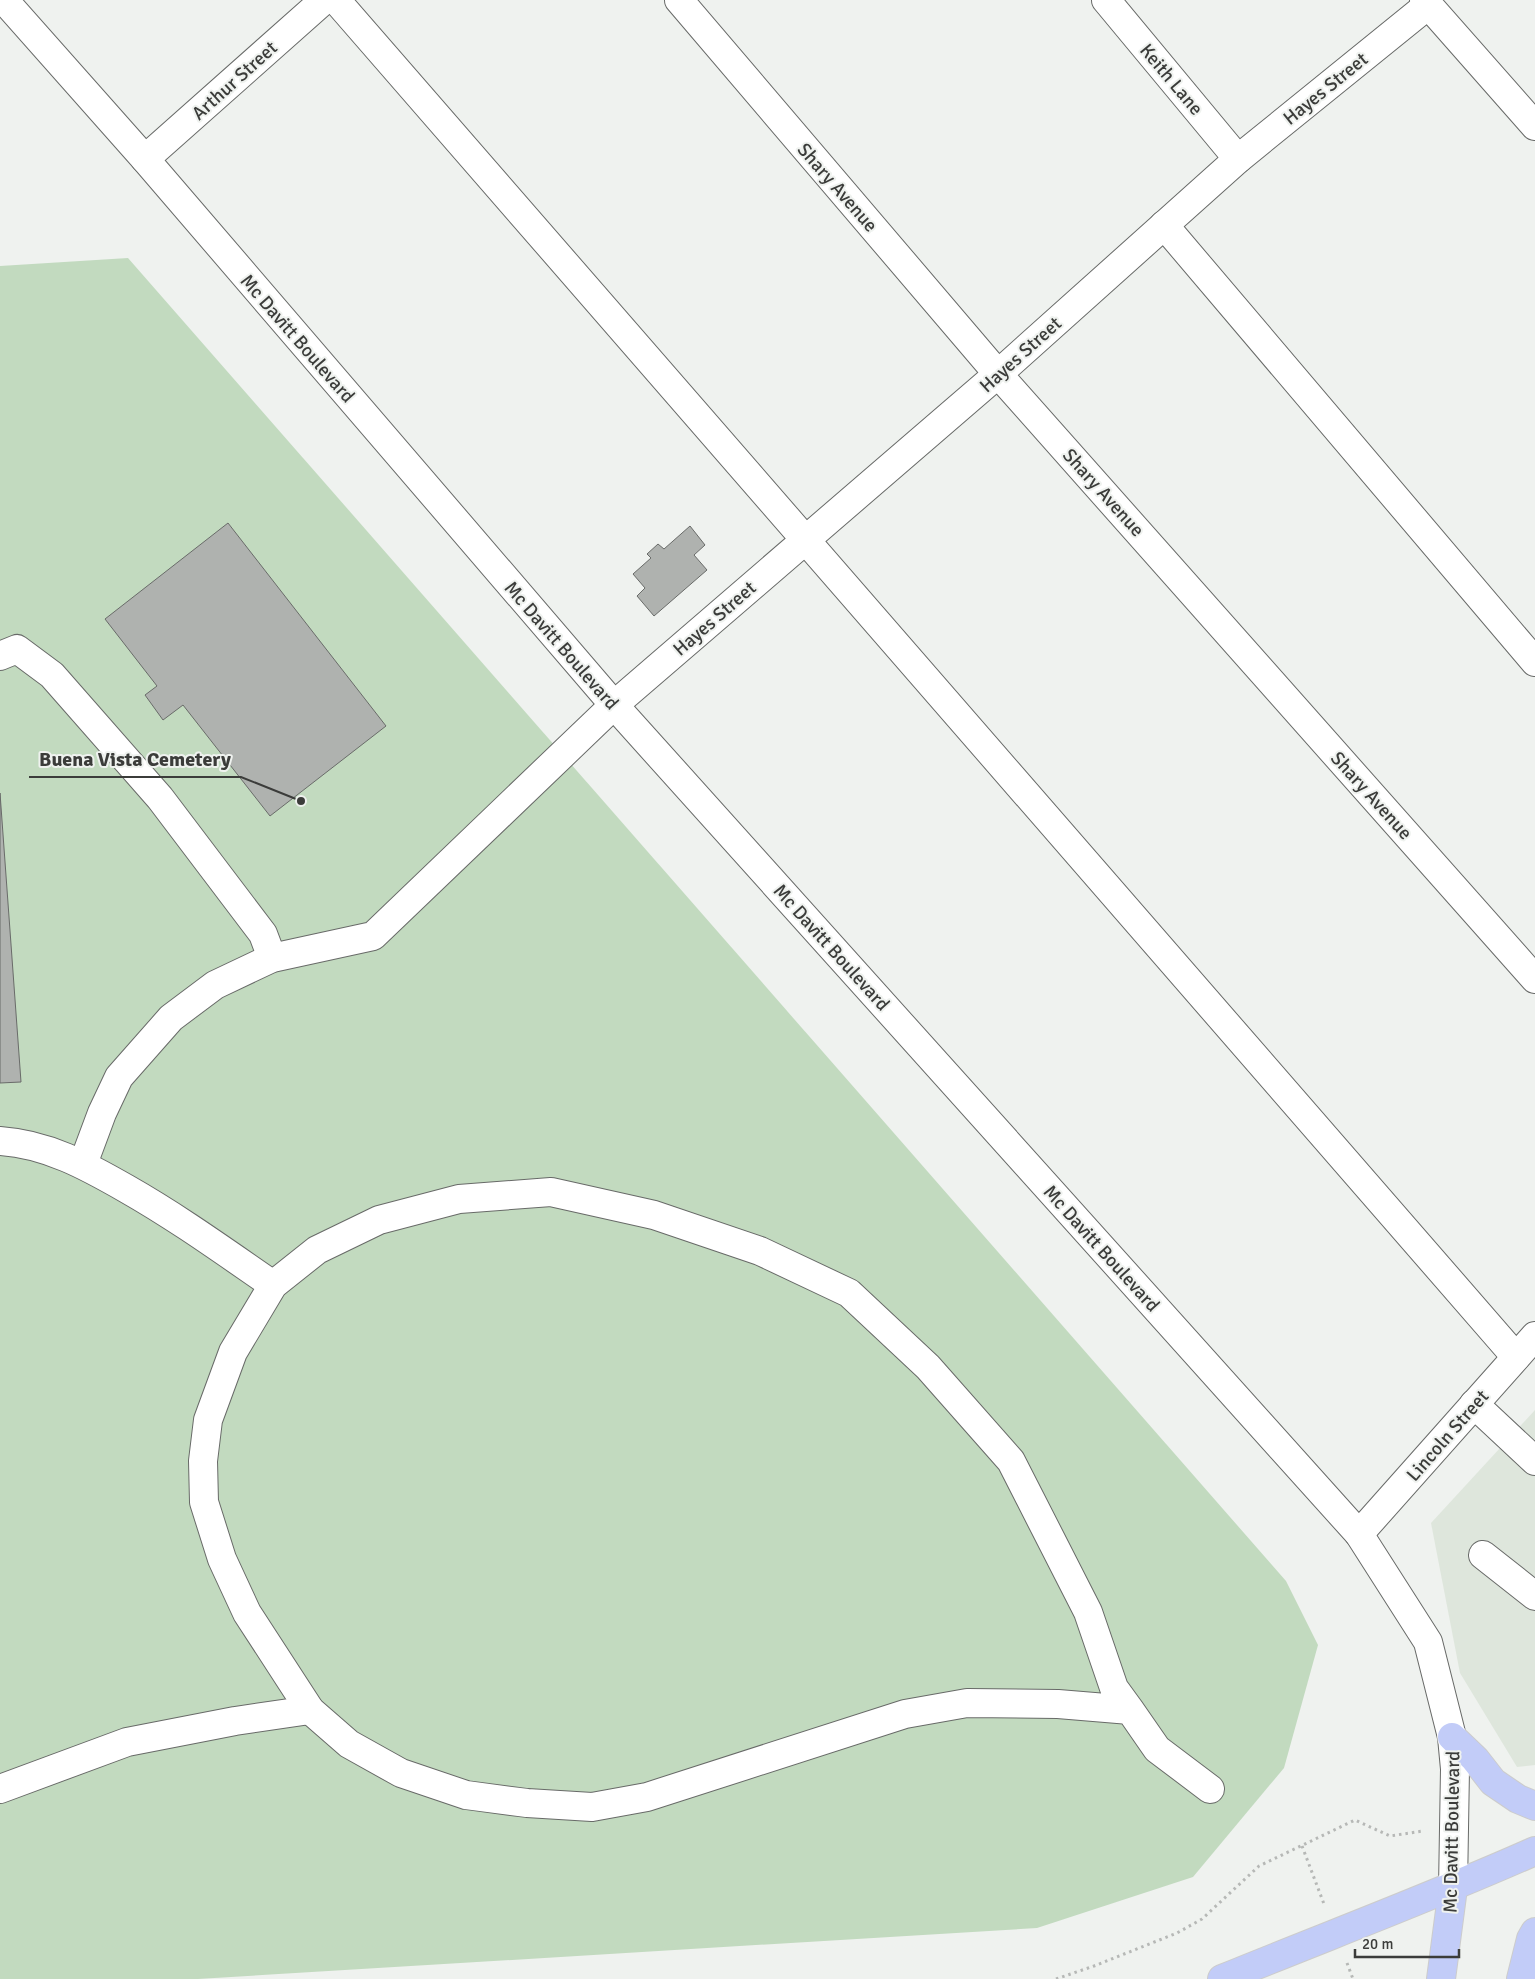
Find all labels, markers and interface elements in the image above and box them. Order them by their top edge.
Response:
street label: Arthur Street [187,36,283,125]
street label: Keith Lane [1134,39,1208,120]
street label: Hayes Street [1278,47,1373,130]
street label: Shary Avenue [792,138,883,237]
street label: Mc Davitt Boulevard [235,269,360,408]
street label: Hayes Street [975,311,1067,398]
street label: Shary Avenue [1057,444,1149,542]
street label: Mc Davitt Boulevard [499,576,624,715]
street label: Hayes Street [668,576,761,661]
callout: Buena Vista Cemetery [29,742,241,777]
text: Buena Vista Cemetery [39,747,231,772]
street label: Shary Avenue [1325,747,1417,845]
street label: Mc Davitt Boulevard [768,879,895,1016]
street label: Mc Davitt Boulevard [1038,1180,1165,1317]
street label: Lincoln Street [1401,1385,1494,1486]
street label: Mc Davitt Boulevard [1439,1751,1465,1913]
scale bar [1355,1926,1459,1958]
text: 20 m [1362,1935,1393,1953]

